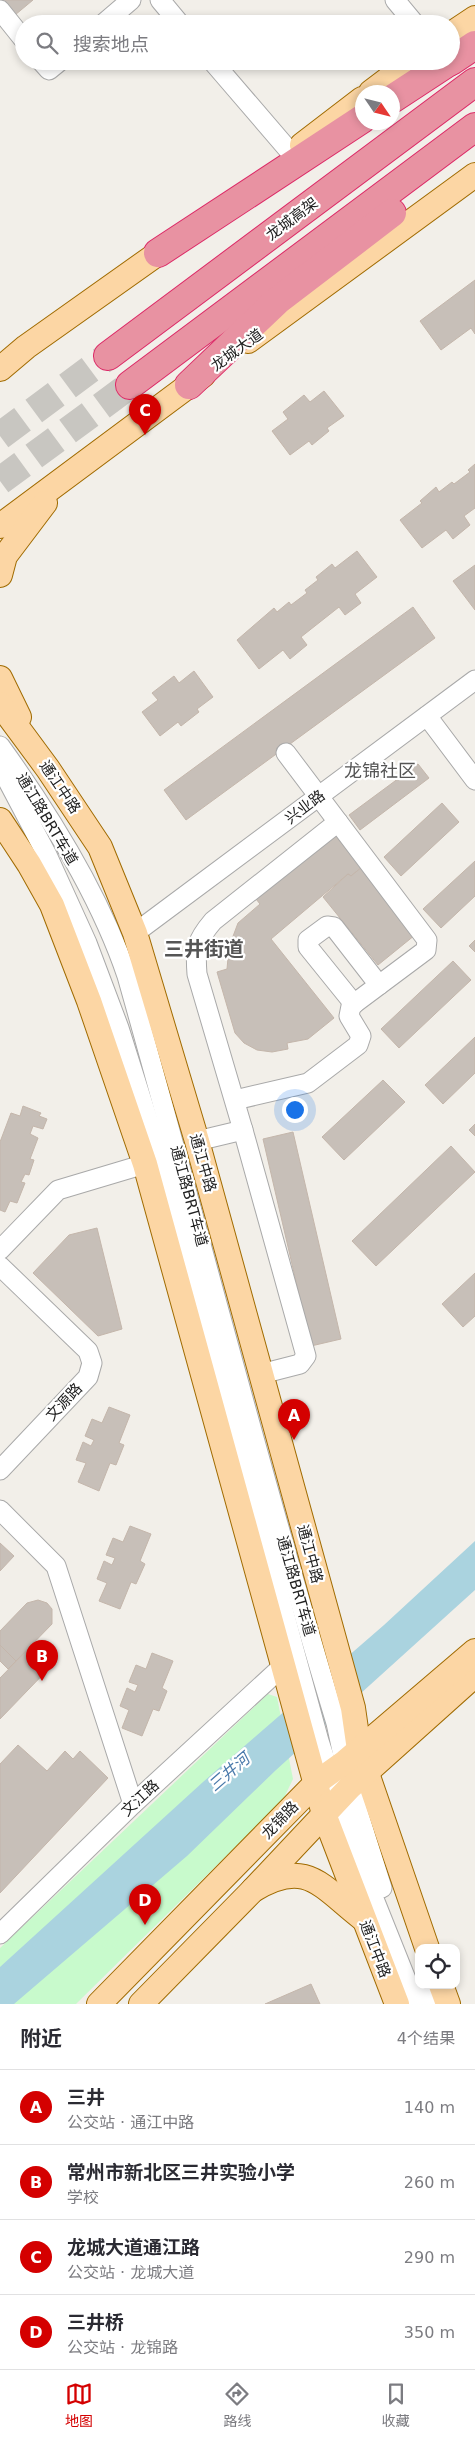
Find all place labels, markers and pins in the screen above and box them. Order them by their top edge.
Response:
pin: C [129,394,161,435]
pin: A [278,1399,310,1440]
pin: B [26,1640,58,1681]
pin: D [129,1884,161,1925]

